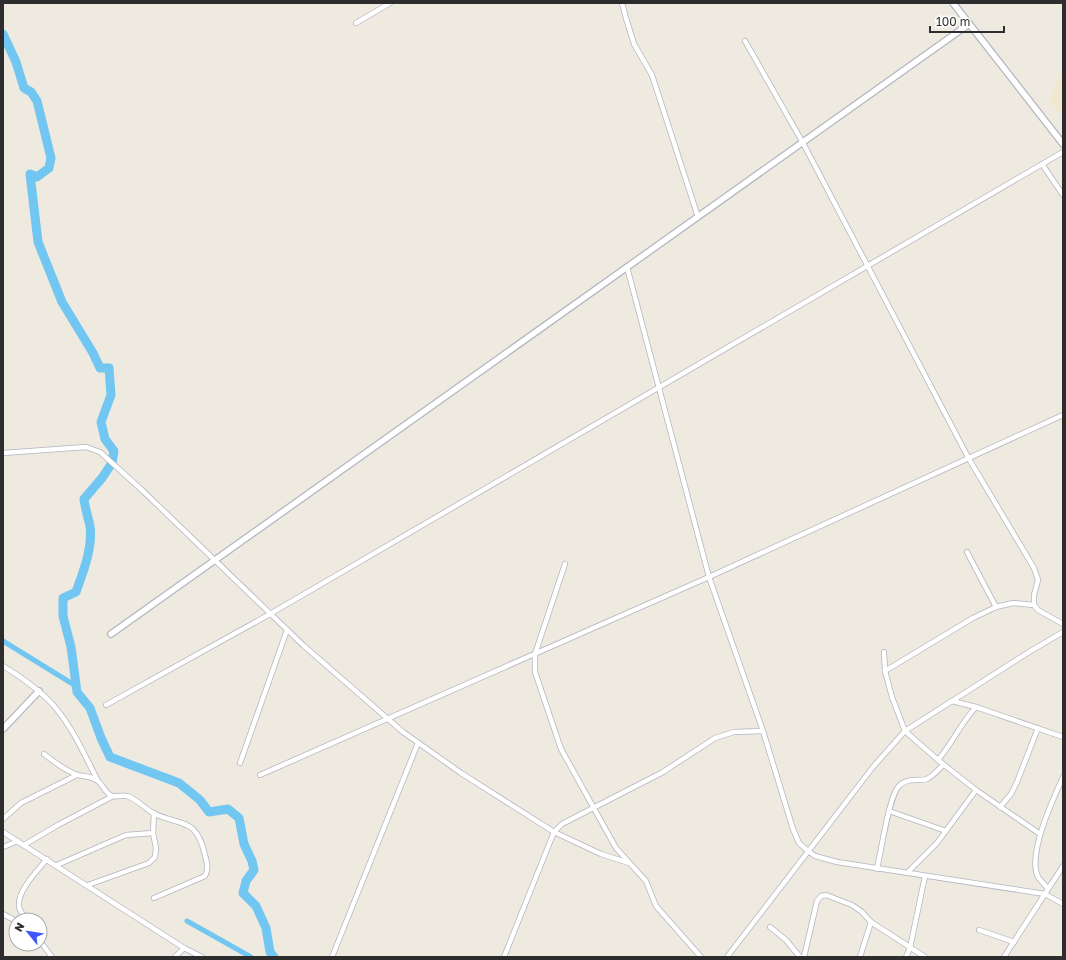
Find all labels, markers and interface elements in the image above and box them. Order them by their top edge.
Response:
scale bar [930,8,1004,34]
text: 100 m [936,14,970,29]
north arrow [8,912,48,952]
text: N [11,920,27,934]

